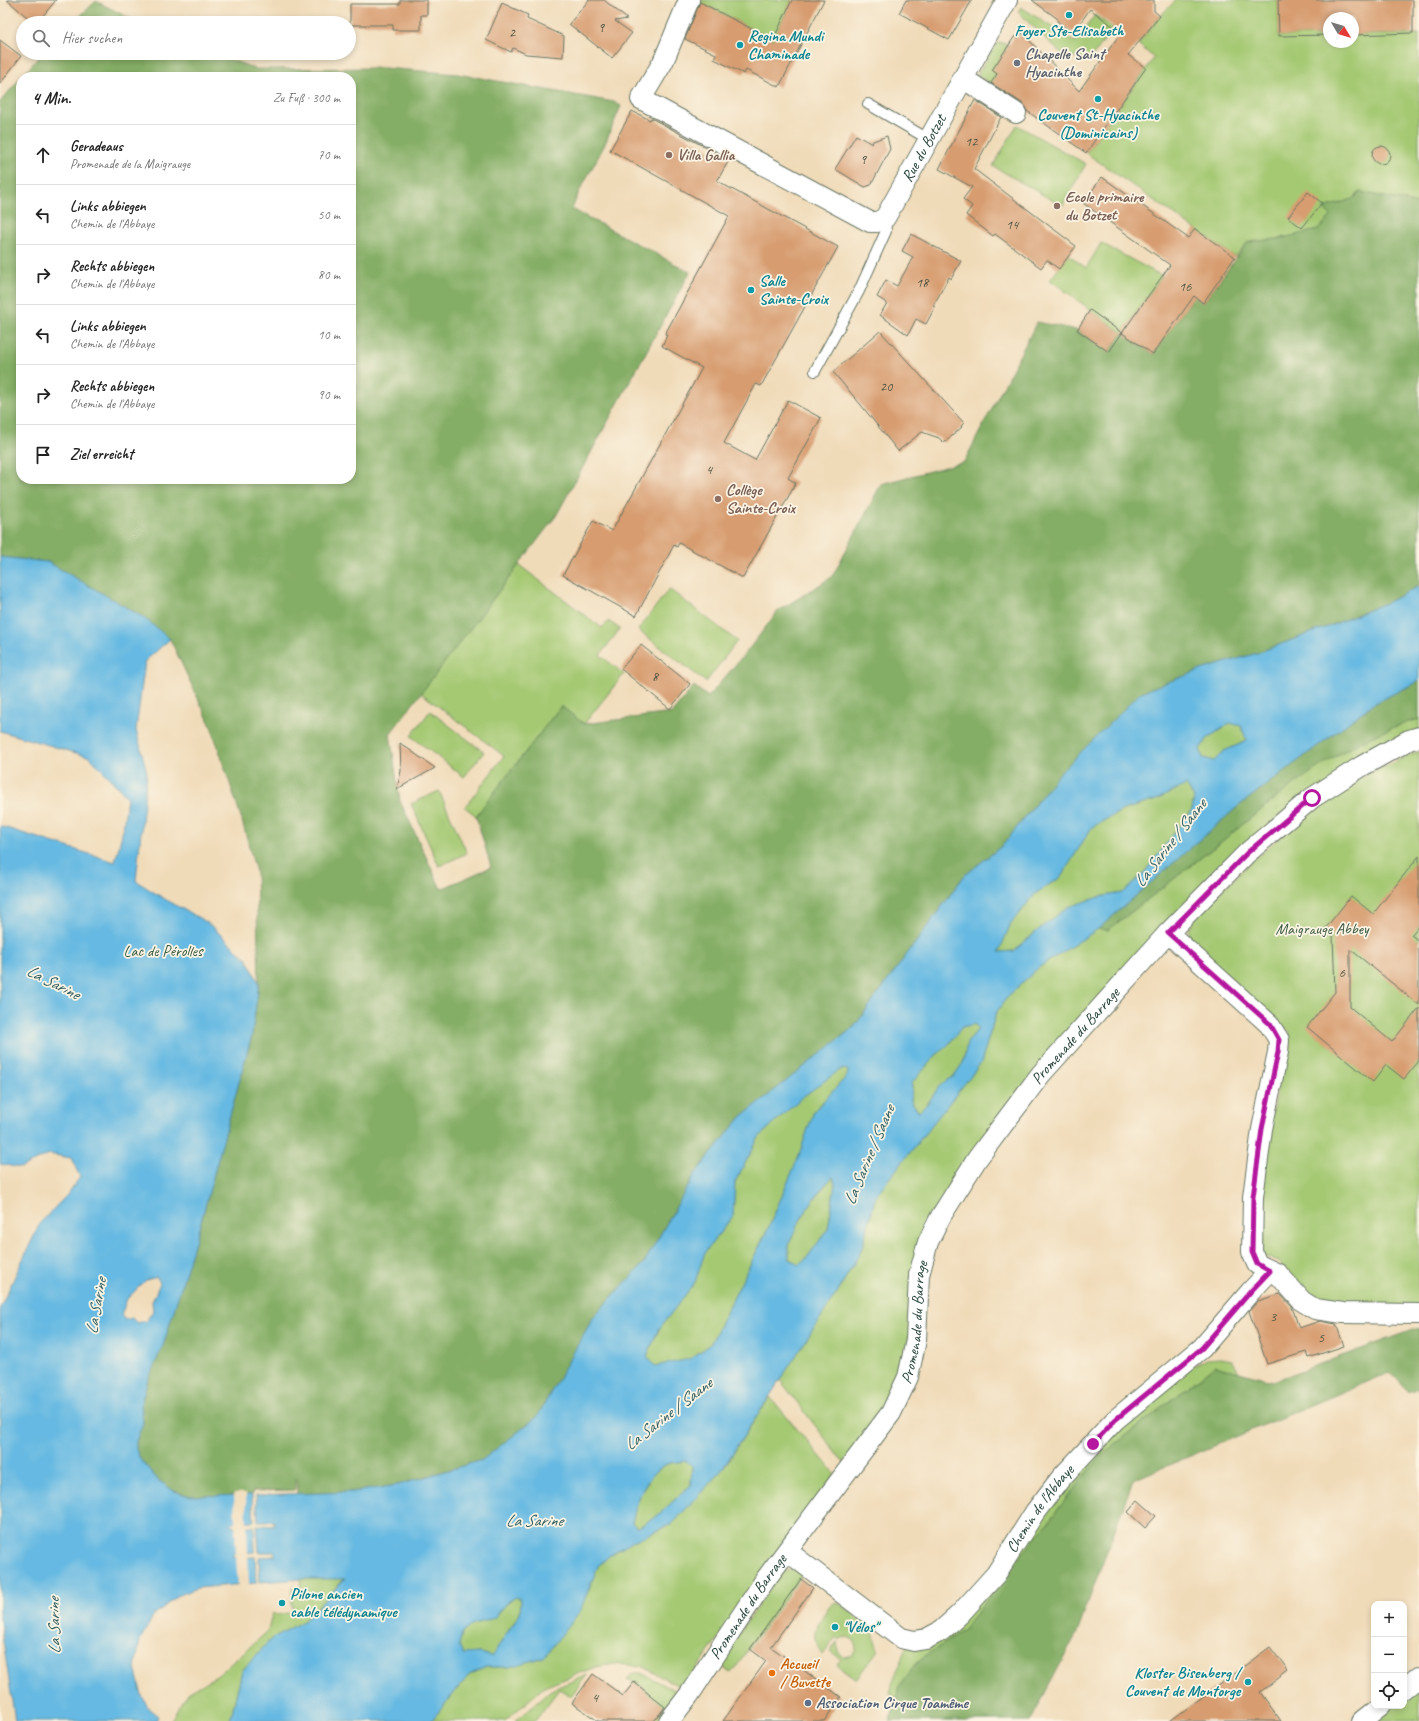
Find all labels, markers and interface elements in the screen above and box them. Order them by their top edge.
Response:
marker: Foyer Ste-Elisabeth [1064,10,1074,20]
north arrow [1323,12,1359,48]
search box [16,16,356,60]
house number: 9 [598,19,606,36]
place label: Foyer Ste-Elisabeth [1015,21,1124,41]
house number: 2 [509,24,517,41]
place label: Regina Mundi Chaminade [748,26,825,64]
icon: search [30,27,52,49]
text: Hier suchen [62,29,122,48]
marker: Regina Mundi Chaminade [735,40,745,50]
place label: Chapelle Saint Hyacinthe [1025,44,1107,82]
marker: Chapelle Saint Hyacinthe [1012,58,1022,68]
text: 4 Min. [32,88,71,109]
text: Zu Fuß · 300 m [273,90,340,106]
marker: Couvent St-Hyacinthe (Dominicains) [1093,94,1103,104]
place label: Couvent St-Hyacinthe (Dominicains) [1037,105,1160,143]
street label: Rue du Botzet [897,110,952,186]
house number: 12 [965,133,979,150]
text: Geradeaus [70,137,123,156]
icon: ahead [32,144,54,166]
place label: Villa Gallia [677,145,736,165]
text: 70 m [318,147,340,163]
marker: Villa Gallia [664,150,674,160]
house number: 9 [860,151,868,168]
text: Promenade de la Maigrauge [70,156,190,172]
place label: Ecole primaire du Botzet [1065,187,1145,225]
text: Links abbiegen [70,197,146,216]
marker: Ecole primaire du Botzet [1052,201,1062,211]
icon: left [32,204,54,226]
text: 50 m [318,207,340,223]
text: Chemin de l'Abbaye [70,216,154,232]
house number: 14 [1006,216,1020,233]
text: Rechts abbiegen [70,257,154,276]
icon: right [32,264,54,286]
text: 80 m [318,267,340,283]
place label: Salle Sainte-Croix [759,271,830,309]
house number: 18 [916,274,930,291]
text: Chemin de l'Abbaye [70,276,154,292]
house number: 16 [1179,278,1192,295]
marker: Salle Sainte-Croix [746,285,756,295]
text: Links abbiegen [70,317,146,336]
icon: left [32,324,54,346]
text: 10 m [318,327,340,343]
text: Chemin de l'Abbaye [70,336,154,352]
text: Rechts abbiegen [70,377,154,396]
house number: 20 [880,378,894,395]
icon: right [32,384,54,406]
text: 90 m [318,387,340,403]
text: Chemin de l'Abbaye [70,396,154,412]
icon: arrive [32,444,54,466]
text: Ziel erreicht [70,445,133,464]
house number: 4 [706,461,714,478]
place label: Collège Sainte-Croix [726,480,797,518]
marker: Collège Sainte-Croix [713,494,723,504]
house number: 8 [652,668,660,685]
route start [1303,789,1321,807]
water label: La Sarine / Saane [1129,793,1212,891]
park label: Maigrauge Abbey [1276,919,1370,939]
park label: Lac de Pérolles [124,941,204,961]
water label: La Sarine [23,960,85,1005]
house number: 6 [1339,964,1346,981]
street label: Promenade du Barrage [1027,982,1125,1088]
water label: La Sarine / Saane [839,1100,900,1208]
street label: Promenade du Barrage [896,1257,933,1387]
water label: La Sarine [81,1274,112,1336]
house number: 3 [1270,1308,1278,1325]
house number: 5 [1318,1329,1325,1346]
water label: La Sarine / Saane [620,1372,718,1455]
route end [1084,1435,1102,1453]
street label: Chemin de l'Abbaye [1002,1459,1079,1557]
water label: La Sarine [506,1510,565,1531]
street label: Promenade du Barrage [705,1549,792,1663]
place label: Pilone ancien cable télédynamique [290,1584,398,1622]
water label: La Sarine [43,1595,65,1654]
marker: Pilone ancien cable télédynamique [277,1598,287,1608]
map controls [1371,1601,1407,1709]
button: + [1371,1601,1407,1637]
place label: "Vélos" [843,1617,882,1637]
marker: "Vélos" [830,1622,840,1632]
button: − [1371,1637,1407,1673]
place label: Accueil / Buvette [780,1654,832,1692]
place label: Kloster Bisenberg / Couvent de Montorge [1125,1663,1244,1701]
marker: Accueil / Buvette [767,1668,777,1678]
button: locate [1371,1673,1407,1709]
marker: Kloster Bisenberg / Couvent de Montorge [1243,1677,1253,1687]
house number: 4 [592,1689,600,1706]
place label: Association Cirque Toamême [816,1693,969,1713]
marker: Association Cirque Toamême [803,1698,813,1708]

